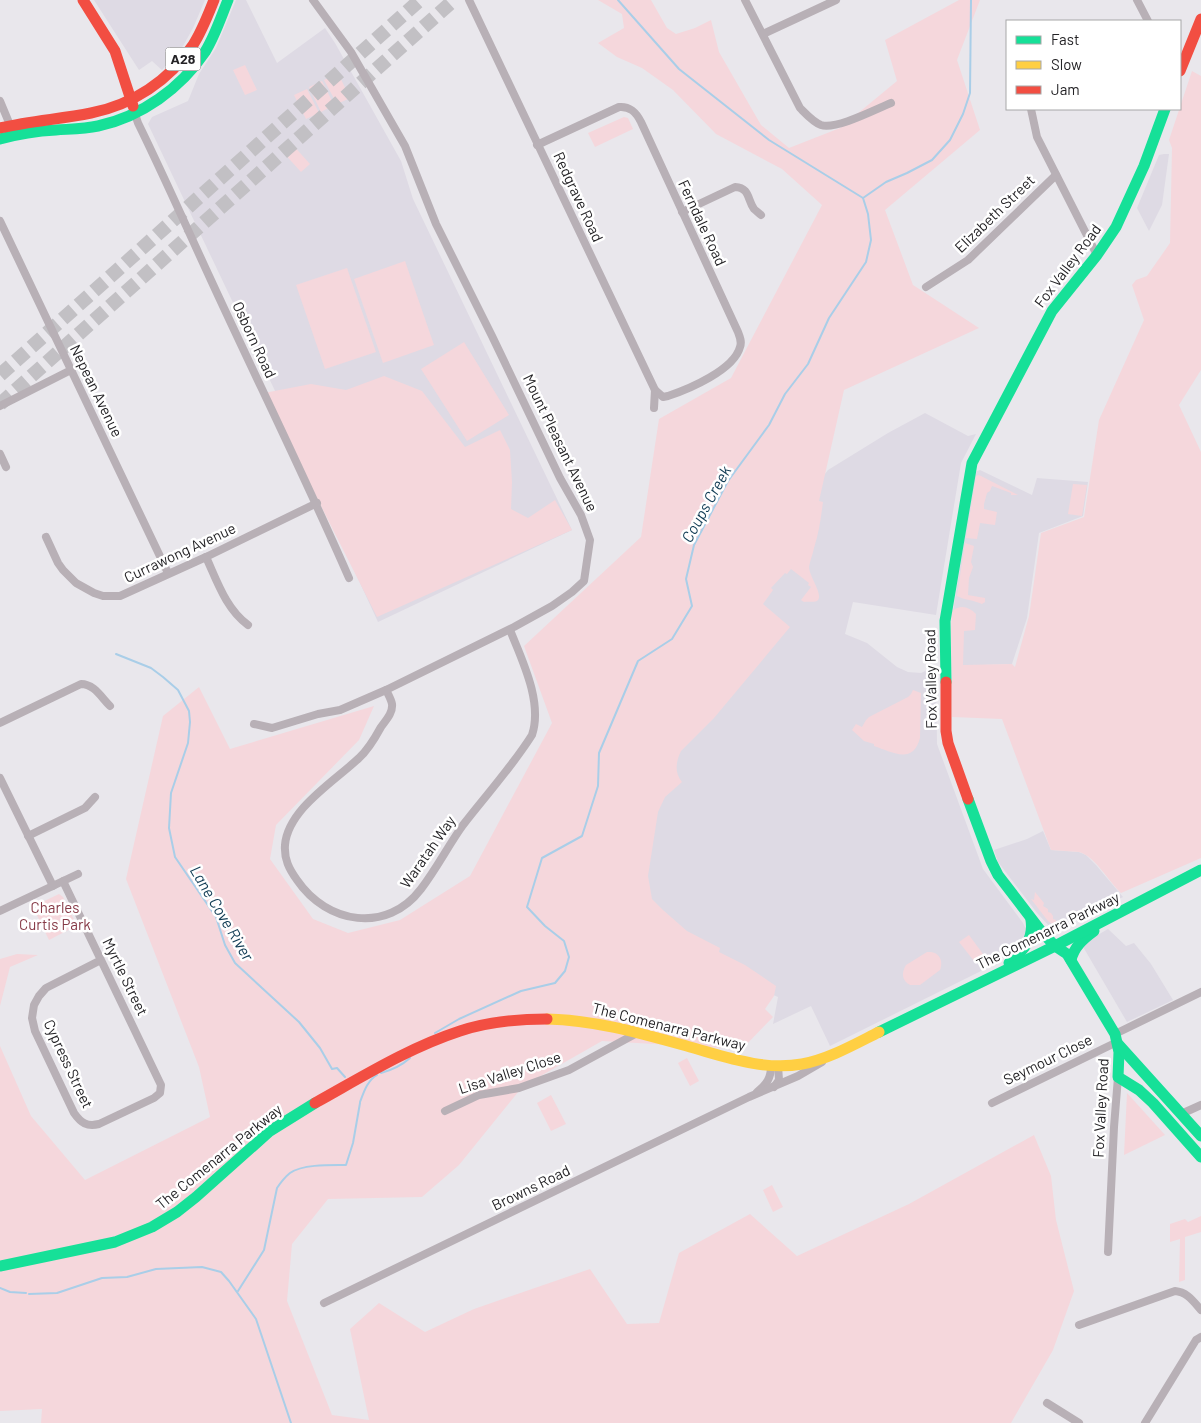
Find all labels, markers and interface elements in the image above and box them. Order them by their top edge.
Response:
legend [1006,20,1181,110]
text: Fast [1051,30,1079,48]
road number: A28 [166,48,200,70]
text: Slow [1051,55,1082,73]
text: Jam [1051,80,1080,98]
street label: Redgrave Road [550,149,608,245]
street label: Elizabeth Street [951,171,1038,256]
street label: Ferndale Road [675,177,731,268]
street label: Fox Valley Road [1030,220,1104,311]
street label: Osborn Road [229,298,280,381]
street label: Nepean Avenue [67,341,127,440]
street label: Mount Pleasant Avenue [520,371,602,514]
water label: Coups Creek [677,462,735,545]
street label: Currawong Avenue [121,518,238,586]
street label: Fox Valley Road [920,629,940,729]
street label: Waratah Way [396,812,459,891]
water label: Lane Cove River [187,862,259,965]
street label: The Comenarra Parkway [973,888,1122,973]
park label: Charles Curtis Park [19,898,91,933]
street label: Myrtle Street [99,935,152,1018]
street label: The Comenarra Parkway [591,998,748,1054]
street label: Cypress Street [41,1016,97,1111]
street label: Seymour Close [1000,1030,1095,1088]
street label: Lisa Valley Close [456,1047,563,1097]
street label: Fox Valley Road [1088,1058,1112,1158]
street label: The Comenarra Parkway [152,1100,285,1213]
street label: Browns Road [488,1160,573,1214]

